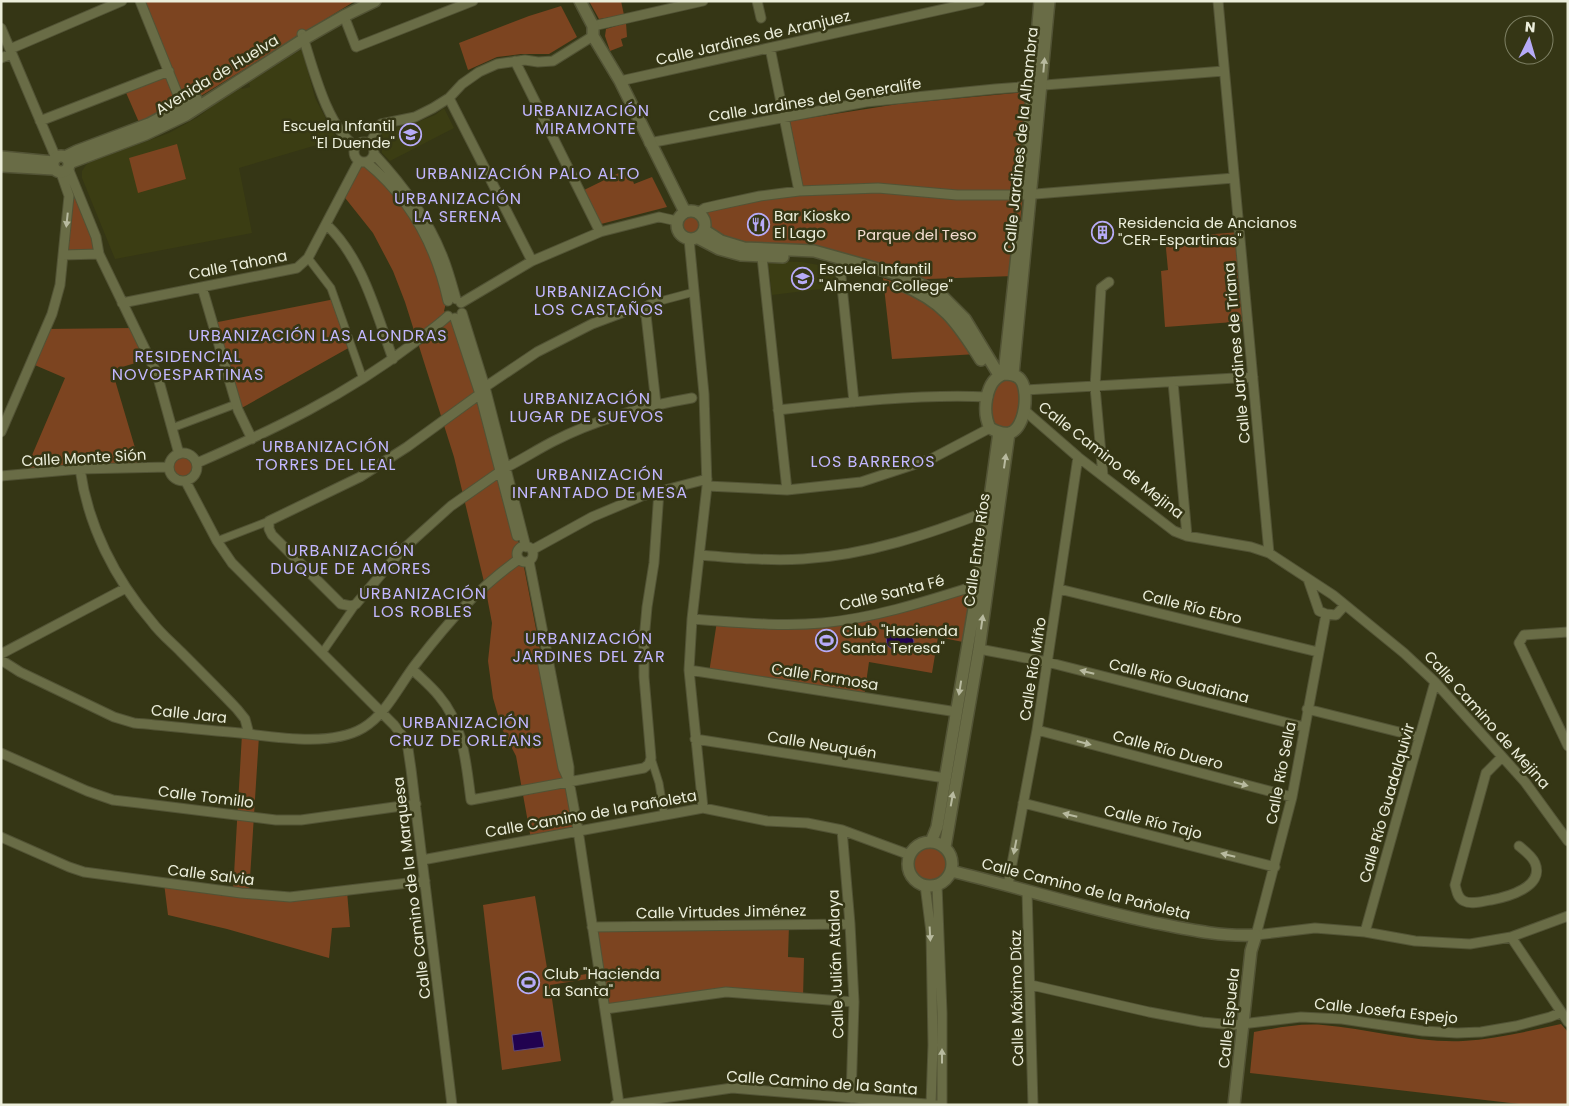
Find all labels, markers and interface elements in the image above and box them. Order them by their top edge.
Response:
street label: Calle Jardines de Aranjuez [654,5,852,70]
north arrow [1504,15,1554,65]
text: N [1524,17,1536,37]
street label: Calle Jardines de la Alhambra [998,26,1043,254]
street label: Avenida de Huelva [151,29,282,120]
one-way arrow [1040,56,1048,72]
street label: Calle Jardines del Generalife [707,72,923,127]
district label: URBANIZACIÓN MIRAMONTE [522,99,650,140]
place label: Escuela Infantil "El Duende" [283,115,395,153]
school or university icon: Escuela Infantil "El Duende" [399,123,423,147]
district label: URBANIZACIÓN PALO ALTO [416,162,640,185]
district label: URBANIZACIÓN LA SERENA [394,187,522,228]
place label: Bar Kiosko El Lago [774,205,850,243]
one-way arrow [63,212,71,228]
place label: Residencia de Ancianos "CER-Espartinas" [1118,212,1297,250]
restaurant icon: Bar Kiosko El Lago [746,213,770,237]
building icon: Residencia de Ancianos "CER-Espartinas" [1090,220,1114,244]
park label: Parque del Teso [857,224,977,245]
street label: Calle Tahona [187,245,289,284]
place label: Escuela Infantil "Almenar College" [819,258,953,296]
street label: Calle Jardines de Triana [1218,262,1255,444]
school or university icon: Escuela Infantil "Almenar College" [791,266,815,290]
district label: URBANIZACIÓN LOS CASTAÑOS [534,280,664,321]
district label: URBANIZACIÓN LAS ALONDRAS [188,324,448,347]
district label: RESIDENCIAL NOVOESPARTINAS [112,345,264,386]
district label: URBANIZACIÓN LUGAR DE SUEVOS [510,387,664,428]
street label: Calle Camino de Mejina [1034,396,1188,523]
district label: URBANIZACIÓN TORRES DEL LEAL [255,435,397,476]
street label: Calle Monte Sión [21,444,147,471]
district label: LOS BARREROS [810,450,936,473]
one-way arrow [1001,453,1009,469]
district label: URBANIZACIÓN INFANTADO DE MESA [512,463,688,504]
street label: Calle Entre Ríos [958,492,995,608]
district label: URBANIZACIÓN DUQUE DE AMORES [270,539,432,580]
street label: Calle Santa Fé [837,569,947,616]
district label: URBANIZACIÓN LOS ROBLES [359,582,487,623]
street label: Calle Río Ebro [1140,584,1244,629]
one-way arrow [979,614,987,630]
street label: Calle Río Miño [1014,616,1051,722]
place label: Club "Hacienda Santa Teresa" [842,620,958,658]
district label: URBANIZACIÓN JARDINES DEL ZAR [512,627,666,668]
sports icon: Club "Hacienda Santa Teresa" [814,628,838,652]
street label: Calle Camino de Mejina [1420,646,1555,793]
street label: Calle Río Guadiana [1107,653,1251,708]
street label: Calle Formosa [770,658,880,695]
one-way arrow [1080,668,1095,676]
one-way arrow [956,681,964,697]
street label: Calle Jara [150,699,228,728]
district label: URBANIZACIÓN CRUZ DE ORLEANS [389,711,543,752]
street label: Calle Río Sella [1260,720,1301,826]
street label: Calle Río Guadalquivir [1354,720,1420,885]
street label: Calle Neuquén [766,725,878,764]
street label: Calle Río Duero [1111,725,1226,774]
one-way arrow [1077,739,1092,747]
street label: Calle Camino de la Marquesa [387,776,436,1000]
street label: Calle Tomillo [157,780,255,813]
one-way arrow [1234,780,1249,788]
street label: Calle Camino de la Pañoleta [484,785,698,842]
one-way arrow [948,791,956,807]
street label: Calle Río Tajo [1102,799,1204,844]
one-way arrow [1063,811,1078,819]
one-way arrow [1011,839,1019,855]
one-way arrow [1220,851,1235,859]
street label: Calle Camino de la Pañoleta [980,852,1193,925]
street label: Calle Salvia [166,859,256,890]
street label: Calle Julián Atalaya [822,889,849,1039]
street label: Calle Virtudes Jiménez [636,900,806,923]
one-way arrow [927,926,935,942]
street label: Calle Máximo Díaz [1005,929,1028,1067]
place label: Club "Hacienda La Santa" [544,963,660,1001]
street label: Calle Espuela [1213,967,1244,1069]
sports icon: Club "Hacienda La Santa" [516,971,540,995]
street label: Calle Josefa Espejo [1313,993,1459,1028]
one-way arrow [938,1048,946,1064]
street label: Calle Camino de la Santa [726,1065,918,1100]

